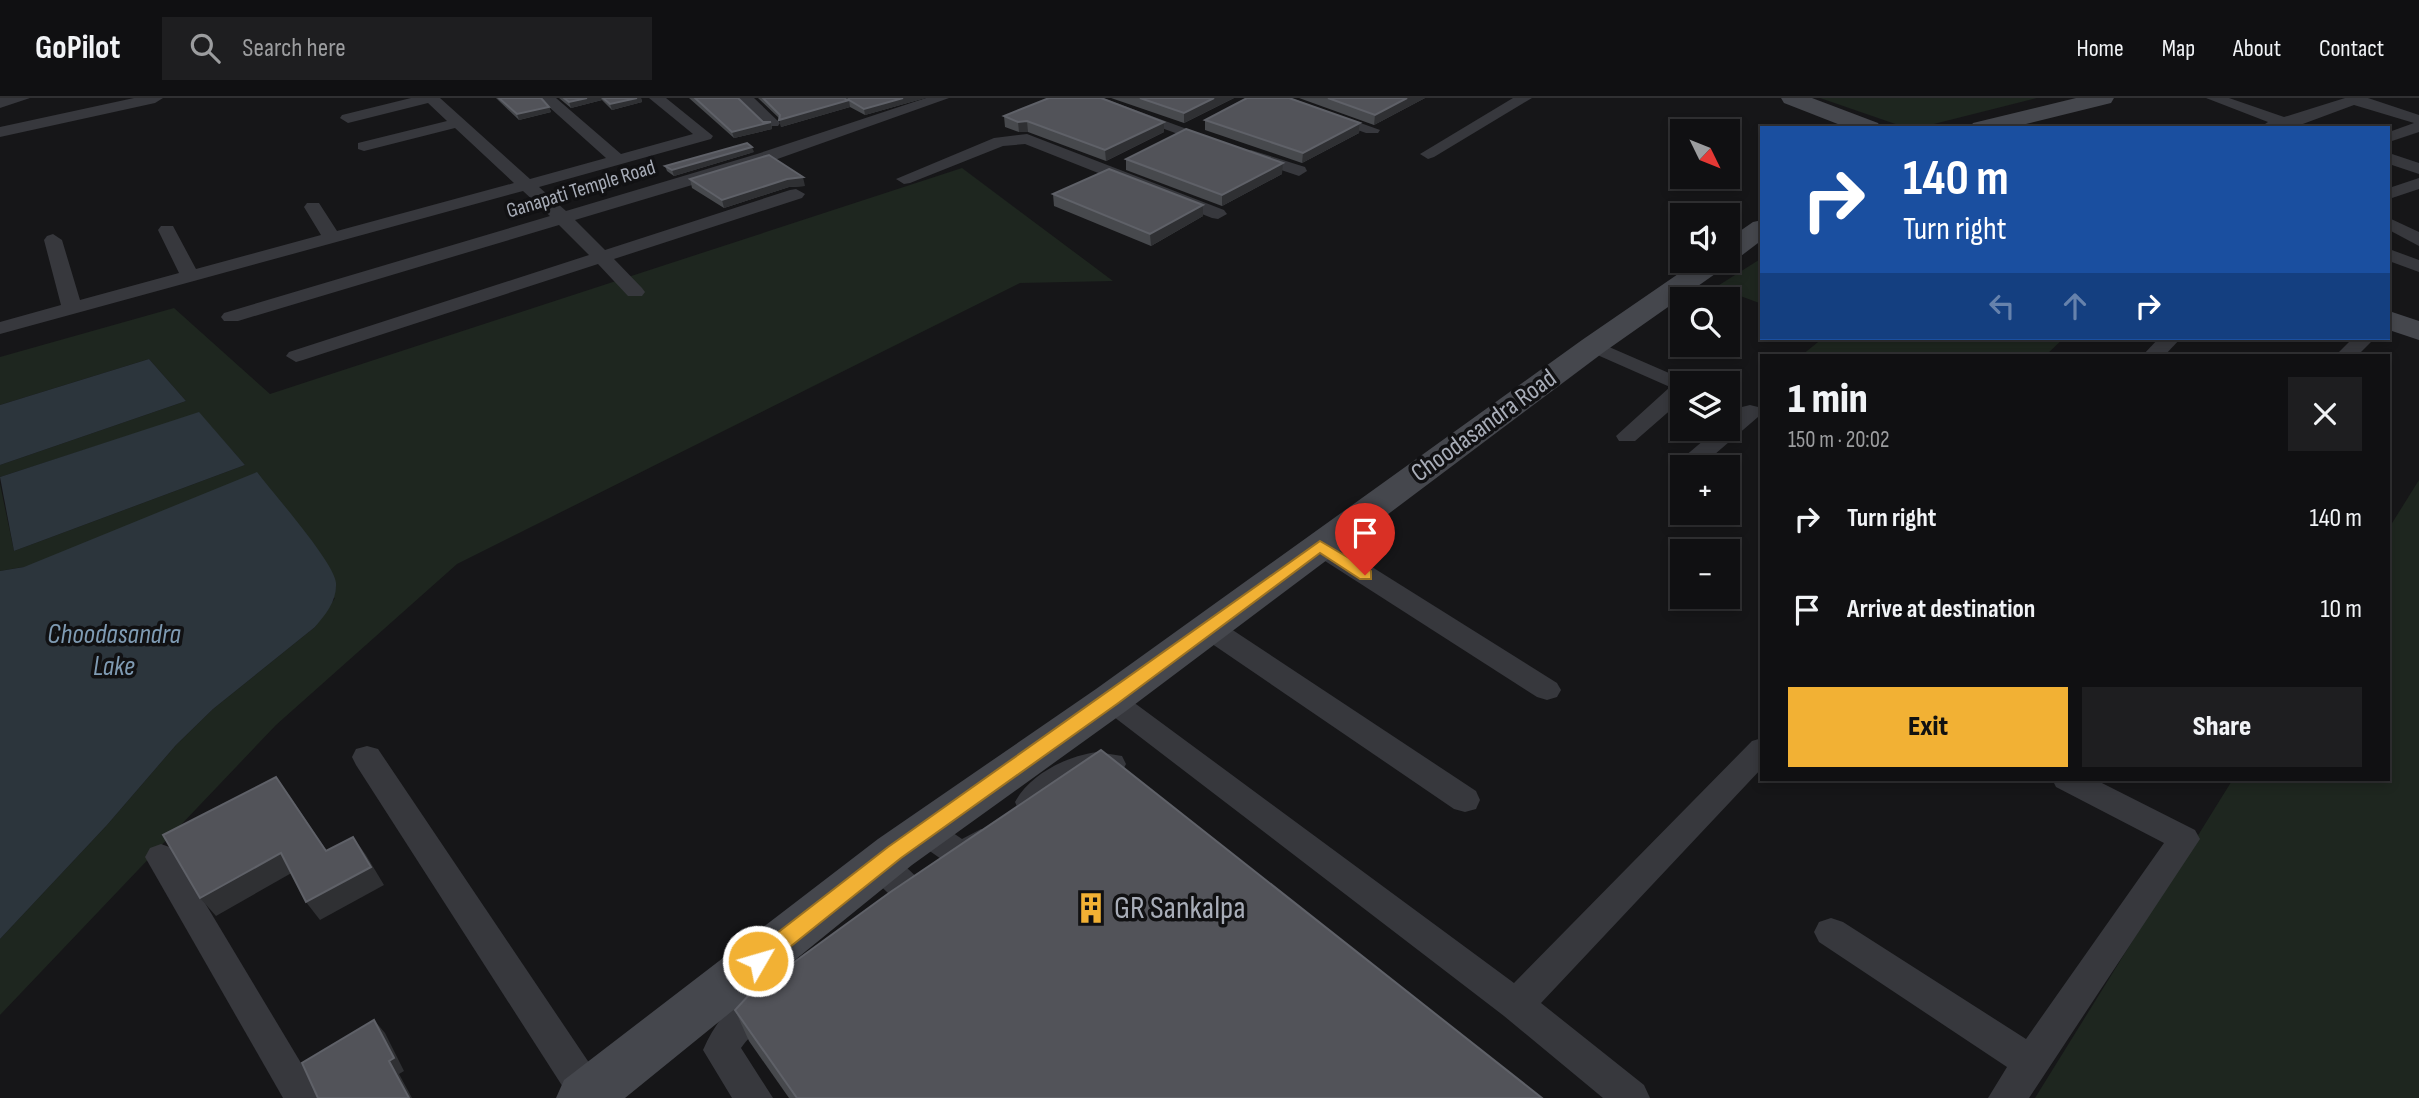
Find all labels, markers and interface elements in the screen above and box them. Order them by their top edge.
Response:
search box [162,17,652,80]
text: GoPilot [35,28,120,68]
icon: search [186,29,224,67]
text: Search here [242,33,346,64]
text: Home [2076,34,2124,63]
text: Map [2162,34,2195,63]
text: About [2233,34,2281,63]
text: Contact [2319,34,2384,63]
north arrow [1670,119,1740,189]
map controls [1670,119,1740,609]
text: 140 m [1903,150,2009,209]
street label: Ganapati Temple Road [504,154,658,224]
icon: right [1788,154,1879,245]
button: sound [1670,203,1740,273]
text: Turn right [1903,210,2007,249]
button: search [1670,287,1740,357]
icon: left [1983,287,2021,325]
icon: ahead [2056,287,2094,325]
icon: right [2129,287,2167,325]
street label: Choodasandra Road [1405,363,1563,489]
button: layers [1670,371,1740,441]
text: 1 min [1788,374,1868,425]
button: close [2288,377,2362,451]
text: 150 m · 20:02 [1788,426,1889,454]
button: + [1670,455,1740,525]
icon: right [1788,500,1826,538]
pin [1335,503,1395,575]
text: Turn right [1847,503,1936,534]
text: 140 m [2310,503,2362,534]
icon: arrive [1346,514,1384,552]
button: − [1670,539,1740,609]
icon: arrive [1788,591,1826,629]
text: Arrive at destination [1847,594,2035,625]
text: 10 m [2320,594,2362,625]
water label: Choodasandra Lake [47,618,182,683]
button: Exit [1788,687,2068,767]
button: Share [2082,687,2362,767]
place label: GR Sankalpa [1114,889,1246,928]
building icon: GR Sankalpa [1074,891,1108,925]
position arrow [721,924,795,998]

